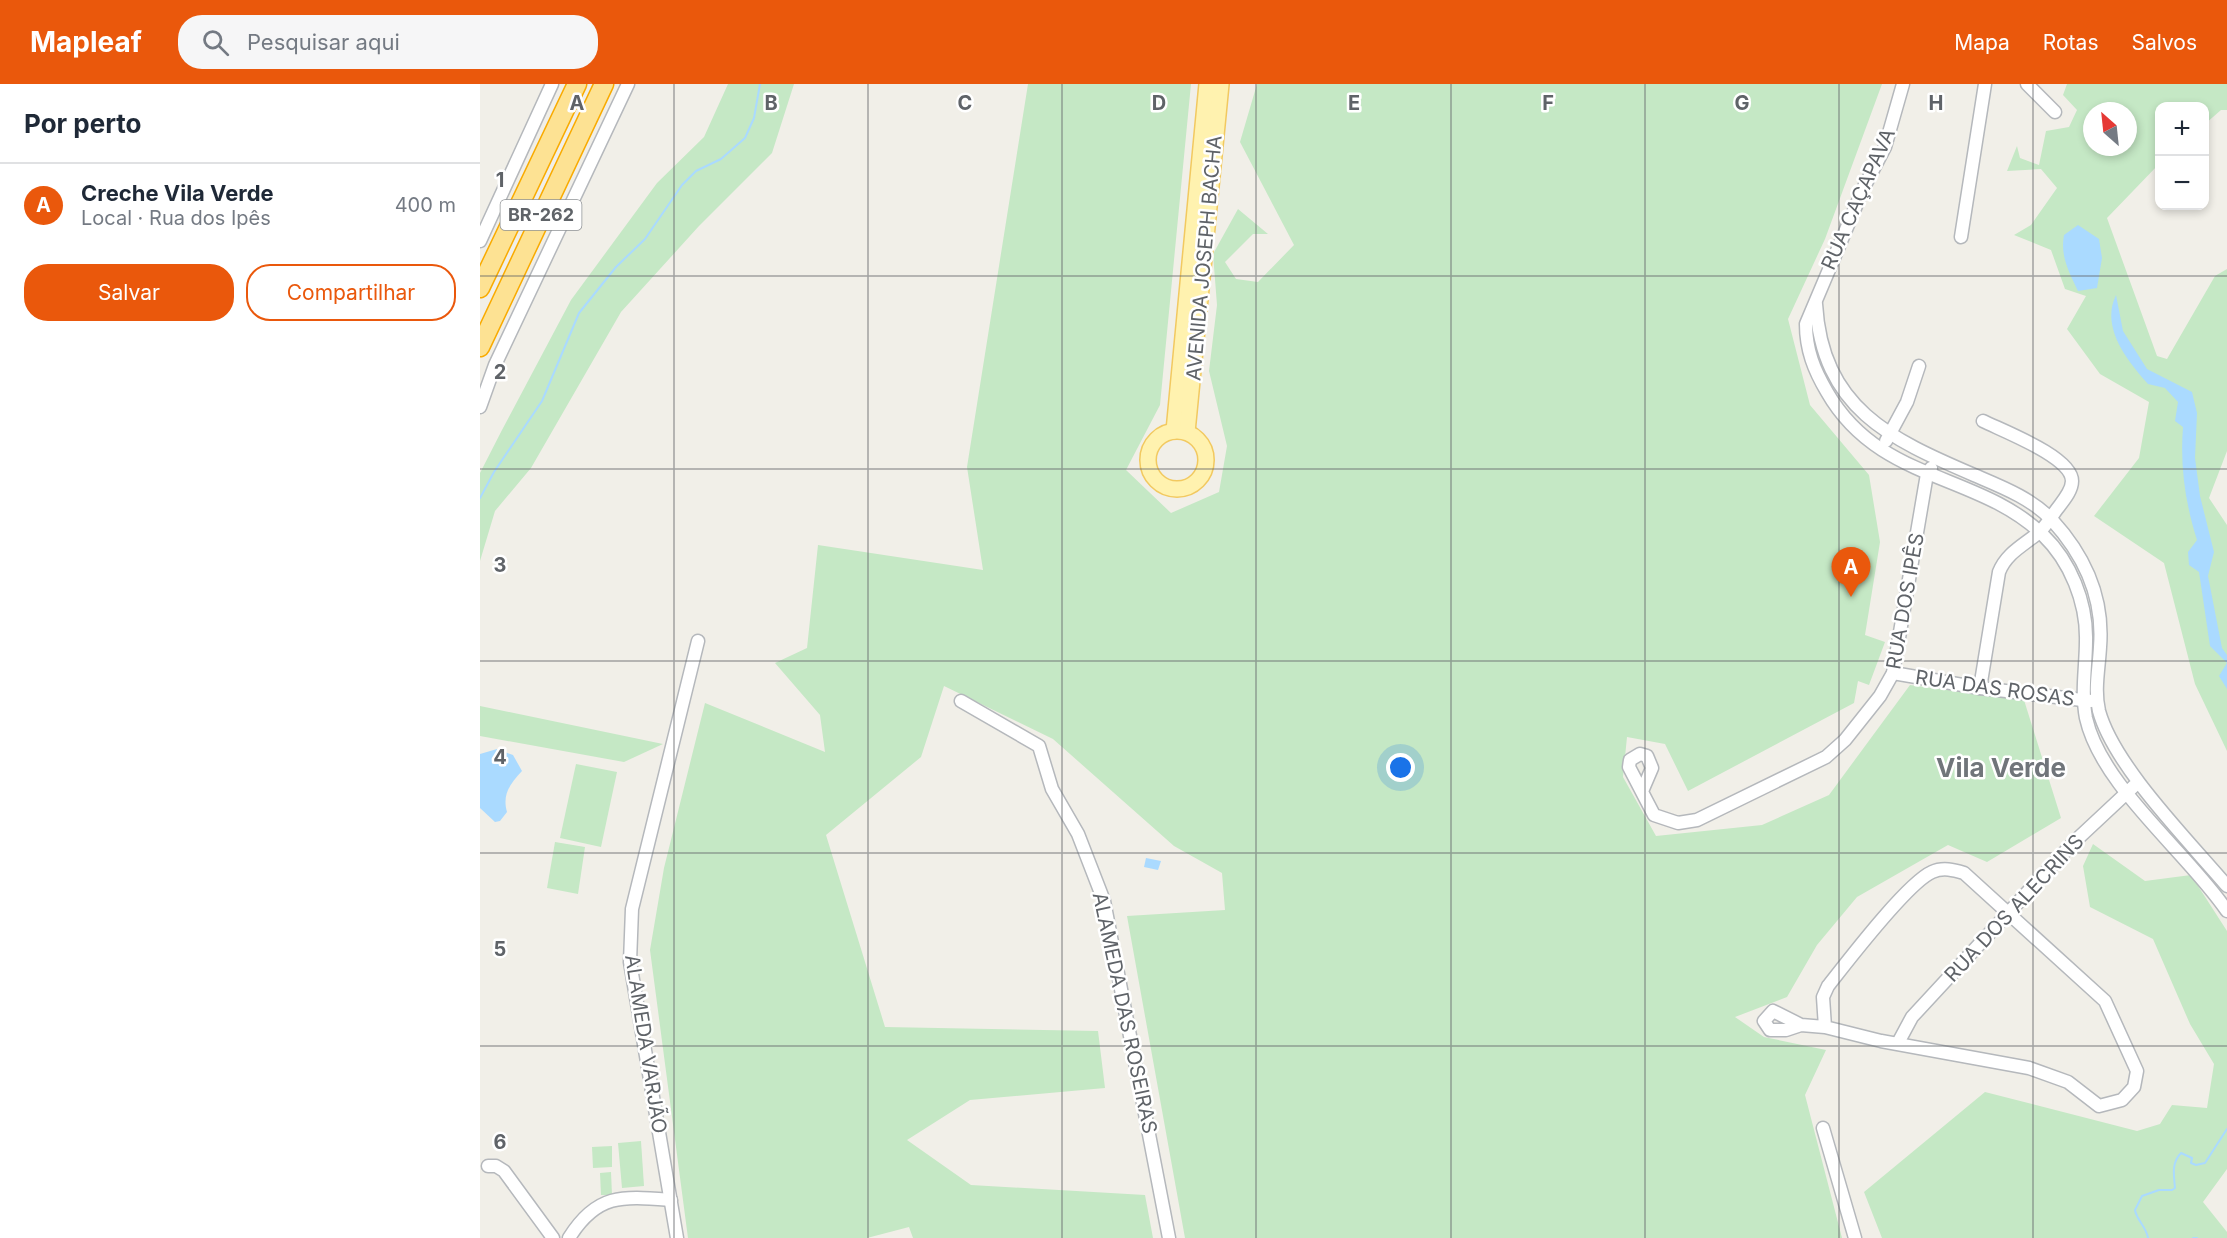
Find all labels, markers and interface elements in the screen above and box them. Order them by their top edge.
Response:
search box [178,15,598,69]
text: Mapleaf [30,25,142,59]
icon: search [199,26,232,59]
text: Pesquisar aqui [247,29,400,55]
text: Mapa [1954,30,2010,55]
text: Rotas [2043,30,2098,55]
text: Salvos [2131,30,2197,55]
text: A [570,91,585,115]
text: B [764,91,778,115]
text: C [958,91,972,115]
text: D [1152,91,1166,115]
text: E [1348,91,1360,115]
text: F [1542,91,1554,115]
text: G [1734,91,1750,115]
text: H [1929,91,1943,115]
north arrow [2083,102,2137,156]
map controls [2155,102,2209,210]
button: + [2155,102,2209,156]
text: Por perto [24,108,142,139]
street label: RUA CAÇAPAVA [1816,124,1900,273]
street label: AVENIDA JOSEPH BACHA [1181,134,1227,382]
button: − [2155,156,2209,210]
text: 1 [496,168,504,192]
text: Creche Vila Verde [81,180,274,206]
text: A [36,193,51,217]
text: 400 m [395,193,456,217]
road number: BR-262 [500,200,581,230]
text: Local · Rua dos Ipês [81,206,271,230]
button: Salvar [24,264,234,321]
button: Compartilhar [246,264,456,321]
text: 2 [494,360,506,384]
street label: RUA DOS IPÊS [1881,531,1929,671]
pin: A [1832,548,1870,597]
text: 3 [494,553,506,577]
street label: RUA DAS ROSAS [1914,665,2076,711]
text: 4 [493,745,507,769]
district label: Vila Verde [1936,752,2066,783]
your location [1386,753,1415,782]
street label: RUA DOS ALECRINS [1939,829,2089,987]
street label: ALAMEDA DAS ROSEIRAS [1088,890,1162,1136]
text: 5 [494,937,506,961]
street label: ALAMEDA VARJÃO [620,953,673,1135]
text: 6 [494,1130,507,1154]

